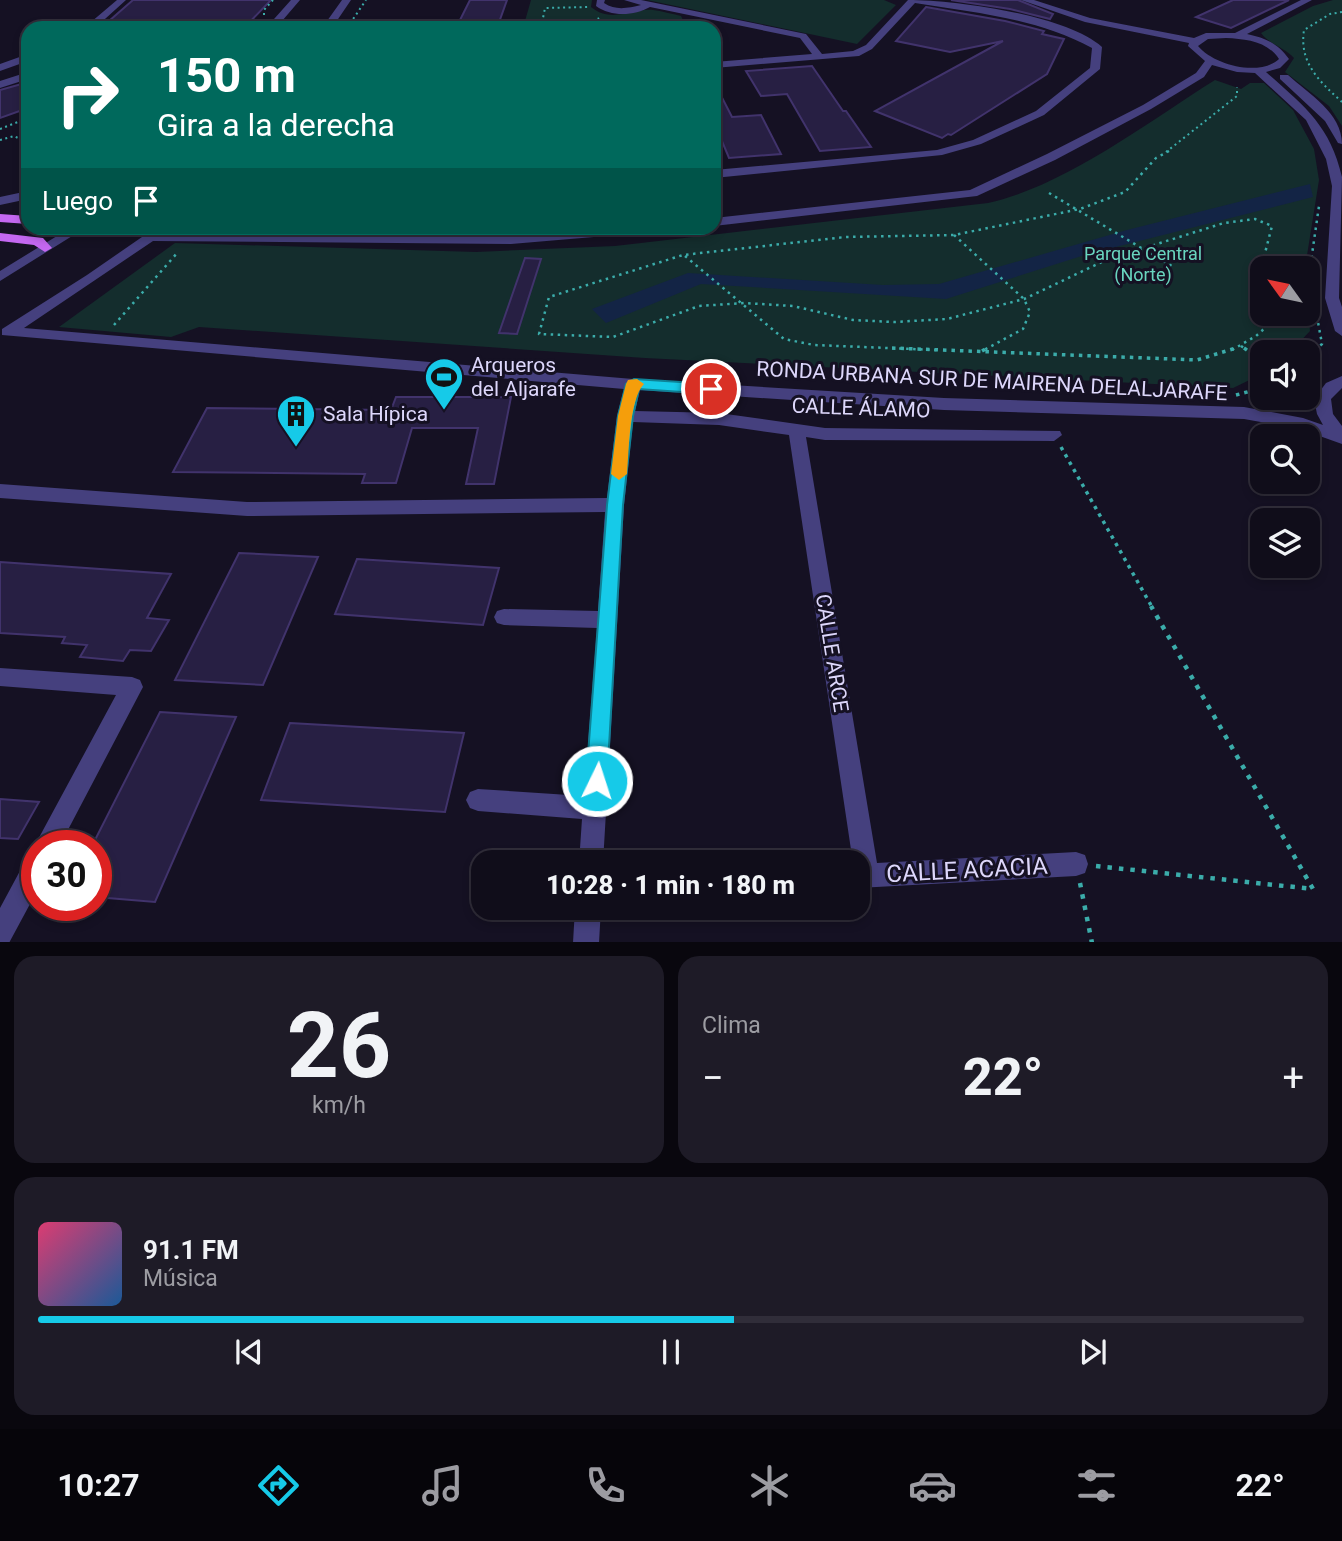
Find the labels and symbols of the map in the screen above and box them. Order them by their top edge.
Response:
park label: Parque Central (Norte) [1084,243,1202,286]
north arrow [1250,256,1320,326]
place label: Arqueros del Aljarafe [471,353,576,401]
sports icon: Arqueros del Aljarafe [423,356,465,411]
street label: RONDA URBANA SUR DE MAIRENA DELALJARAFE [756,357,1228,405]
pin [681,359,741,419]
building icon: Sala Hípica [275,393,317,448]
street label: CALLE ÁLAMO [791,394,931,422]
place label: Sala Hípica [323,402,428,426]
street label: CALLE ARCE [811,592,853,714]
position arrow [560,744,634,818]
speed limit sign: 30 [21,830,112,921]
street label: CALLE ACACIA [886,852,1049,888]

